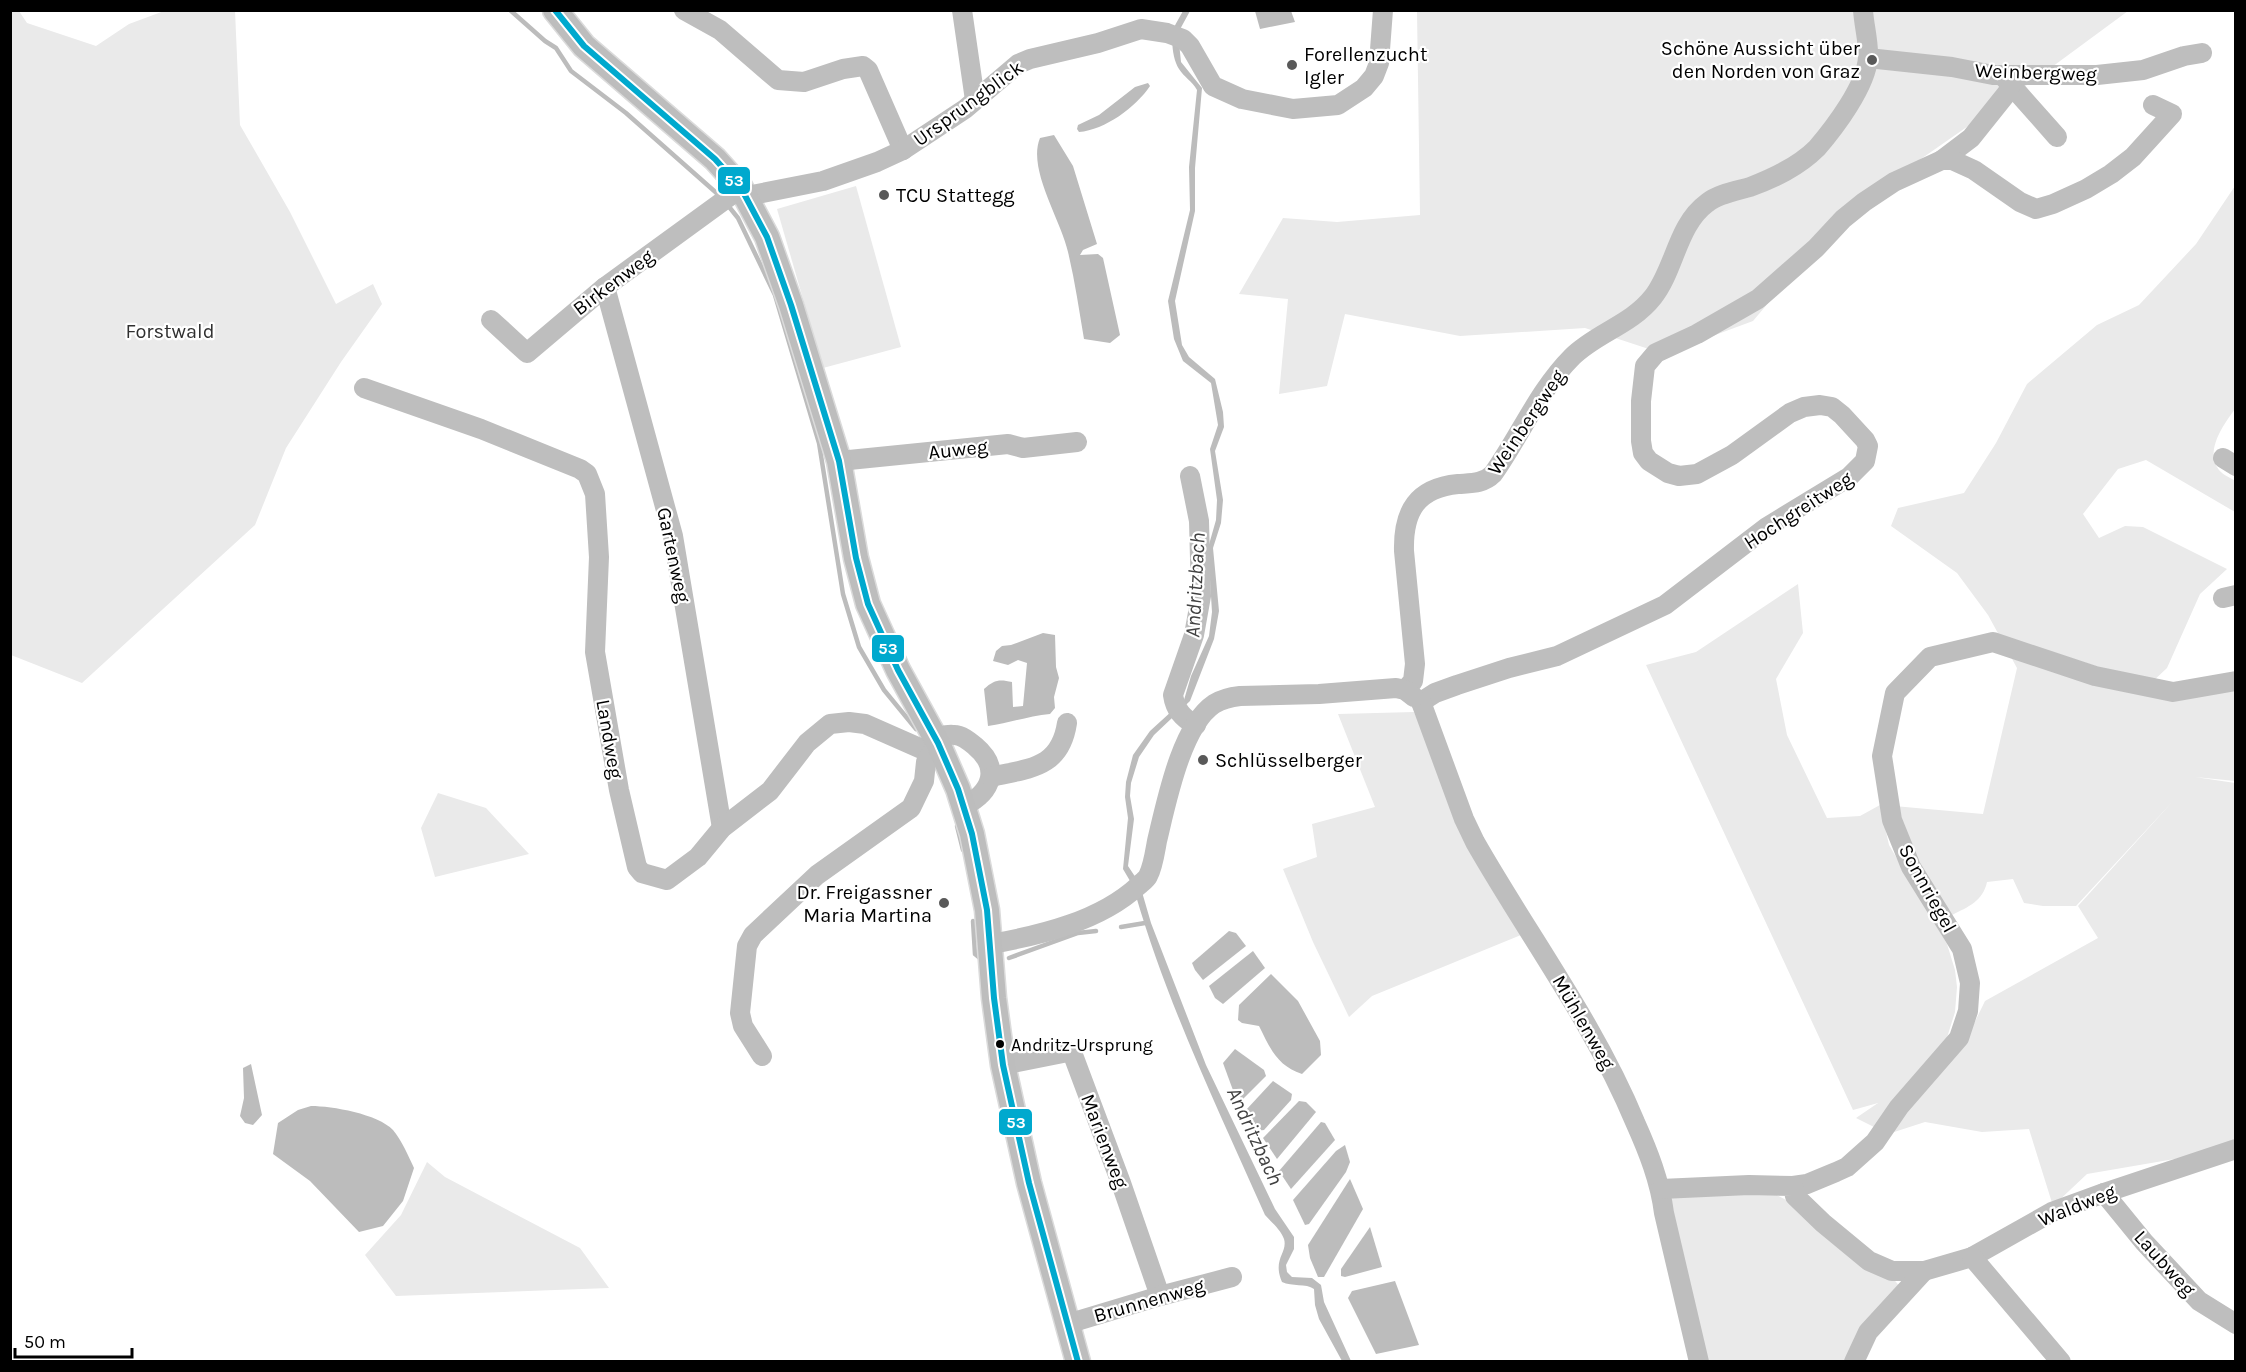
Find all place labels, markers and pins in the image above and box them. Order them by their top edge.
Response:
place label: Schöne Aussicht über den Norden von Graz [1661,37,1861,83]
place label: Forellenzucht Igler [1304,43,1428,89]
marker: Schöne Aussicht über den Norden von Graz [1865,53,1879,67]
marker: Forellenzucht Igler [1285,58,1299,72]
place label: TCU Stattegg [896,184,1015,207]
marker: TCU Stattegg [877,188,891,202]
place label: Schlüsselberger [1215,749,1363,772]
marker: Schlüsselberger [1196,753,1210,767]
place label: Dr. Freigassner Maria Martina [796,881,933,927]
marker: Dr. Freigassner Maria Martina [937,896,951,910]
place label: Andritz-Ursprung [1011,1034,1153,1056]
marker: Andritz-Ursprung [994,1038,1006,1050]

